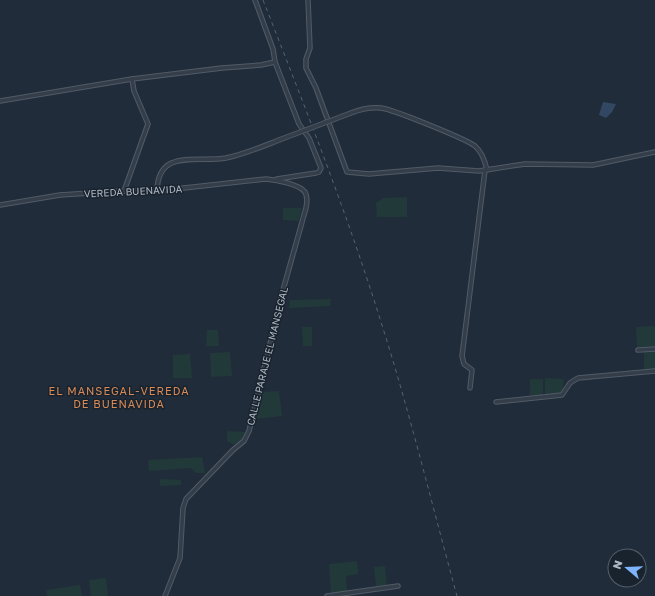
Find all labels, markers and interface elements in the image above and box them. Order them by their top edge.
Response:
street label: VEREDA BUENAVIDA [83,182,183,200]
street label: CALLE PARAJE EL MANSEGAL [244,285,290,427]
district label: EL MANSEGAL-VEREDA DE BUENAVIDA [48,384,190,410]
north arrow [607,548,647,588]
text: N [610,559,625,571]

